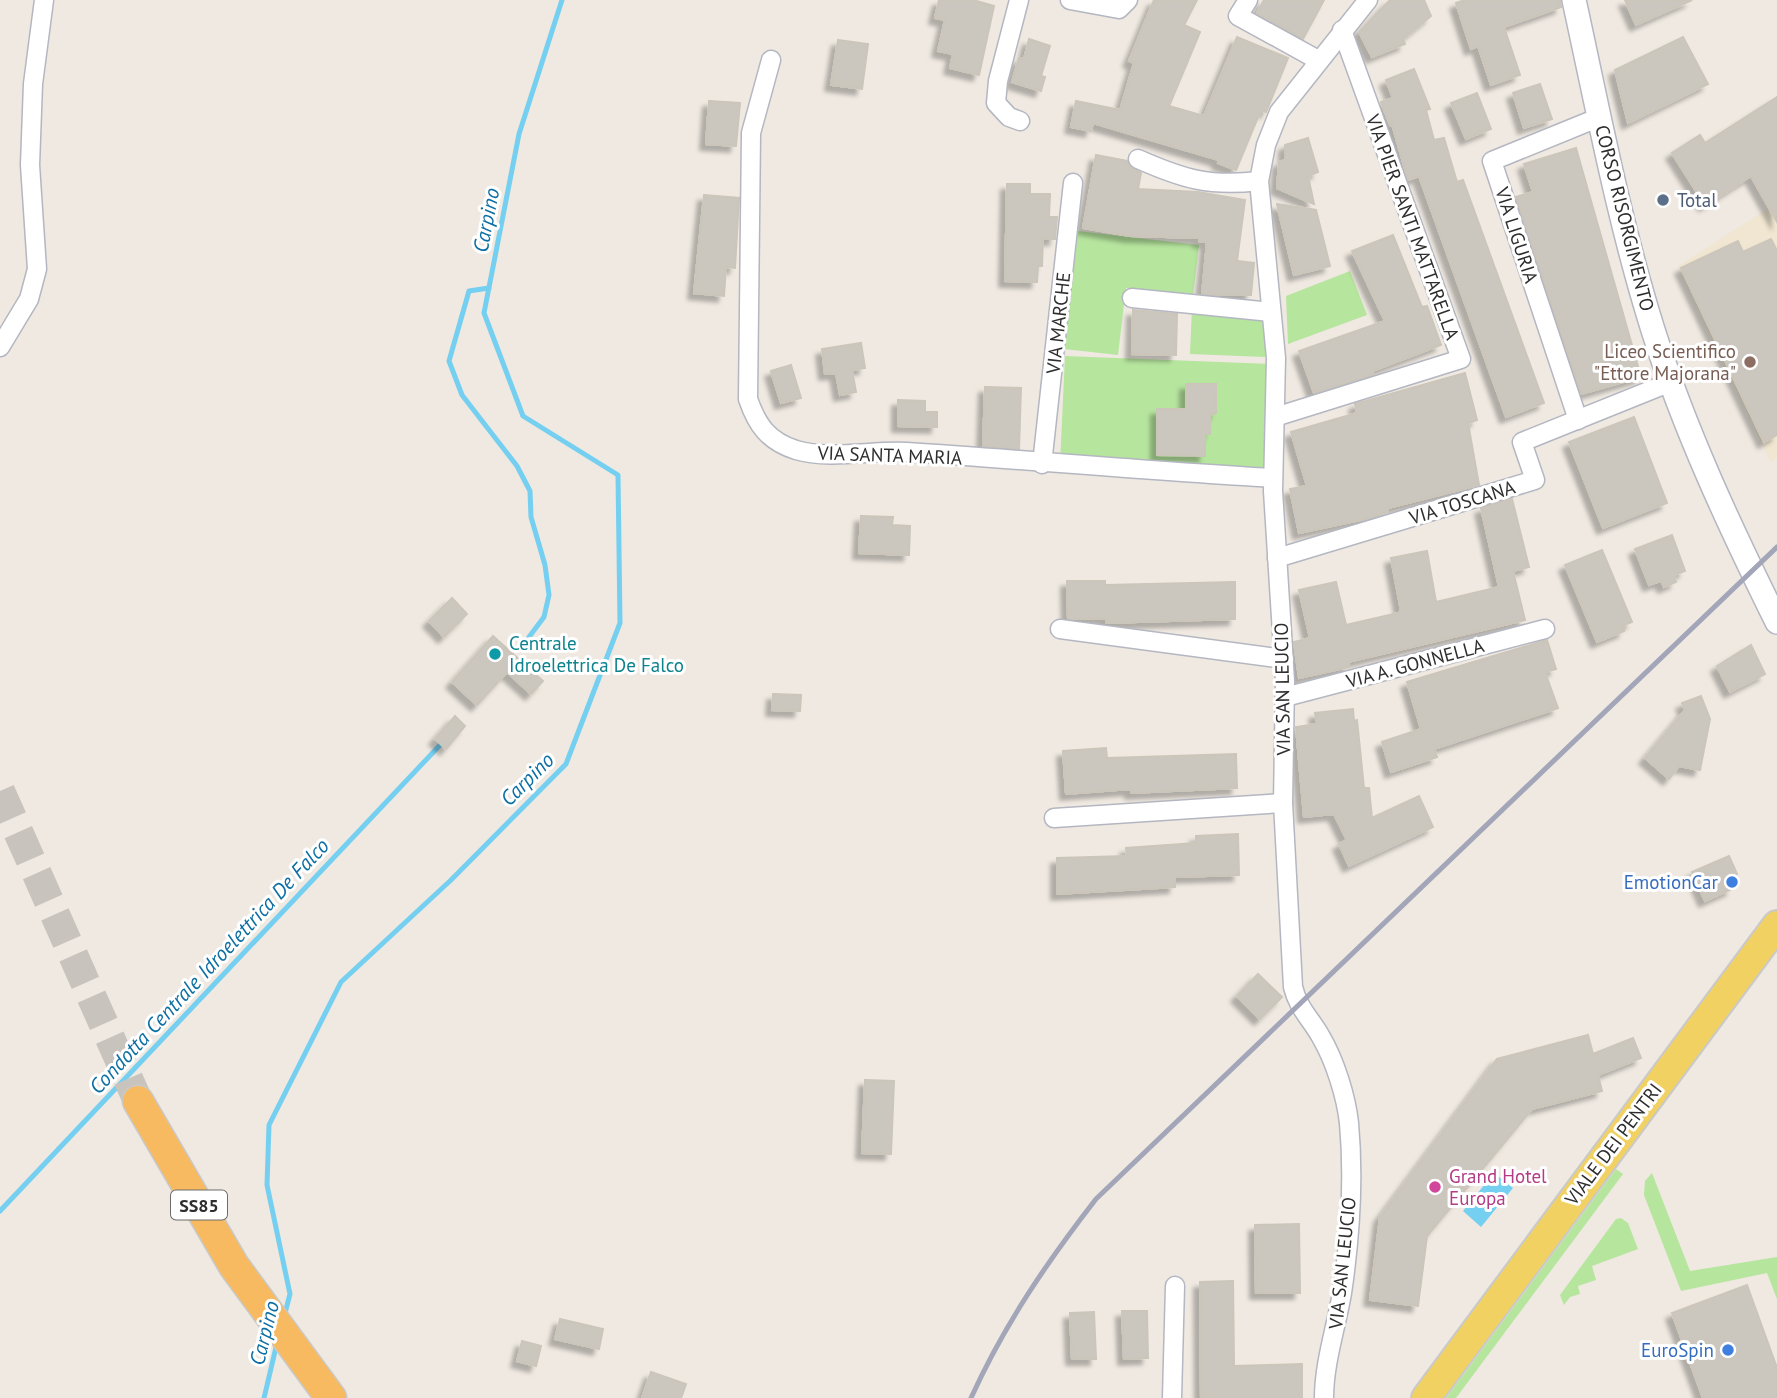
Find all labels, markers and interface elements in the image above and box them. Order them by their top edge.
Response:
street label: VIA PIER SANTI MATTARELLA [1361,110,1465,343]
street label: CORSO RISORGIMENTO [1590,122,1660,314]
street label: VIA LIGURIA [1490,183,1544,286]
water label: Carpino [467,185,505,255]
place label: Total [1677,188,1717,212]
marker: Total [1655,192,1671,208]
street label: VIA MARCHE [1041,271,1075,376]
place label: Liceo Scientifico "Ettore Majorana" [1594,339,1736,385]
marker: Liceo Scientifico "Ettore Majorana" [1742,354,1758,370]
street label: VIA SANTA MARIA [816,440,963,470]
street label: VIA TOSCANA [1405,475,1518,530]
street label: VIA SAN LEUCIO [1269,623,1295,756]
place label: Centrale Idroelettrica De Falco [509,631,684,677]
street label: VIA A. GONNELLA [1343,633,1487,693]
marker: Centrale Idroelettrica De Falco [487,646,503,662]
water label: Carpino [494,746,560,812]
water label: Condotta Centrale Idroelettrica De Falco [83,833,335,1099]
place label: EmotionCar [1624,870,1719,894]
marker: EmotionCar [1724,874,1740,890]
street label: VIALE DEI PENTRI [1559,1078,1667,1211]
place label: Grand Hotel Europa [1449,1164,1547,1210]
marker: Grand Hotel Europa [1427,1179,1443,1195]
road number: SS85 [171,1190,227,1220]
street label: VIA SAN LEUCIO [1323,1196,1361,1331]
water label: Carpino [243,1298,285,1368]
place label: EuroSpin [1641,1338,1714,1362]
marker: EuroSpin [1720,1342,1736,1358]

